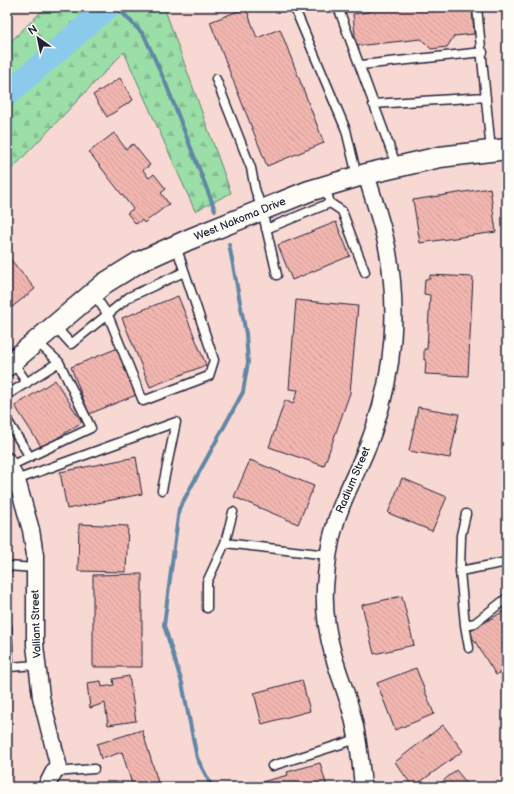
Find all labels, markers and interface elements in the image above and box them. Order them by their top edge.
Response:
north arrow [18,18,58,58]
text: N [26,22,40,38]
street label: West Nakoma Drive [192,194,288,243]
street label: Radium Street [333,444,373,515]
street label: Valliant Street [28,589,44,658]

